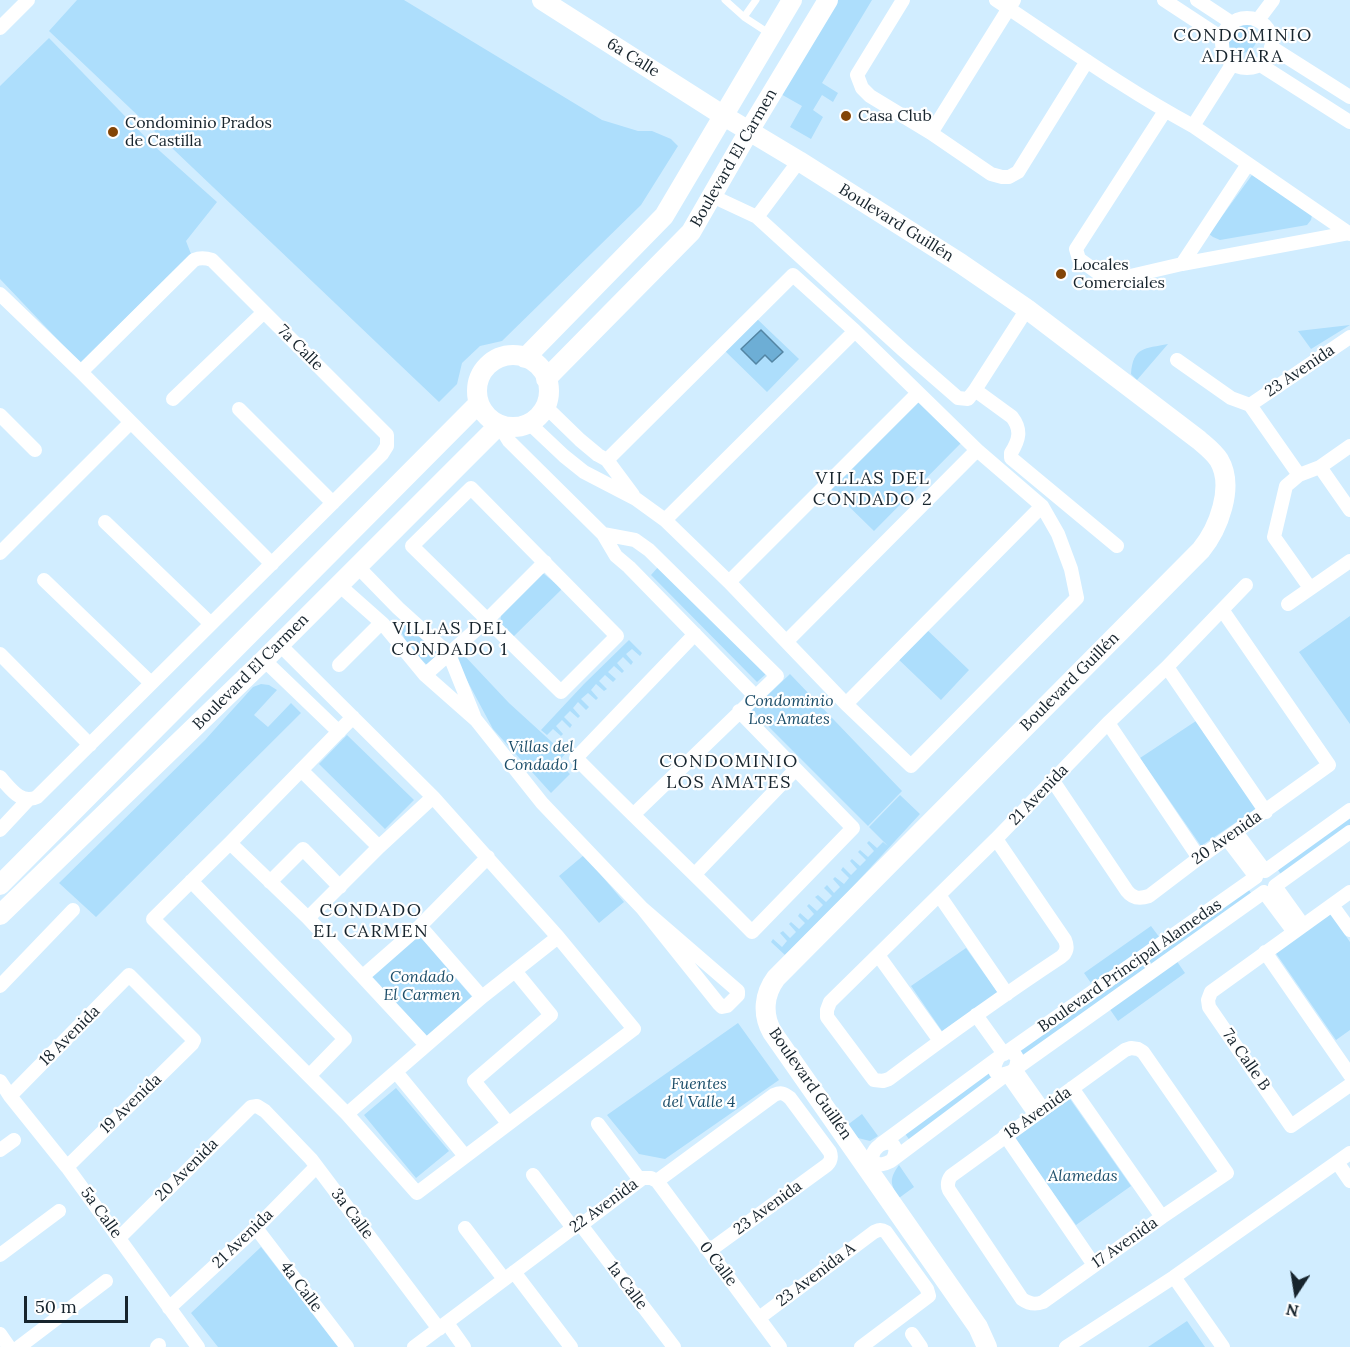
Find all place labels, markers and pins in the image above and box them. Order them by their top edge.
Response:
place label: Casa Club [858,106,932,126]
marker: Casa Club [839,109,853,123]
place label: Condominio Prados de Castilla [125,113,272,151]
marker: Condominio Prados de Castilla [106,125,120,139]
place label: Locales Comerciales [1073,255,1165,293]
marker: Locales Comerciales [1054,267,1068,281]

